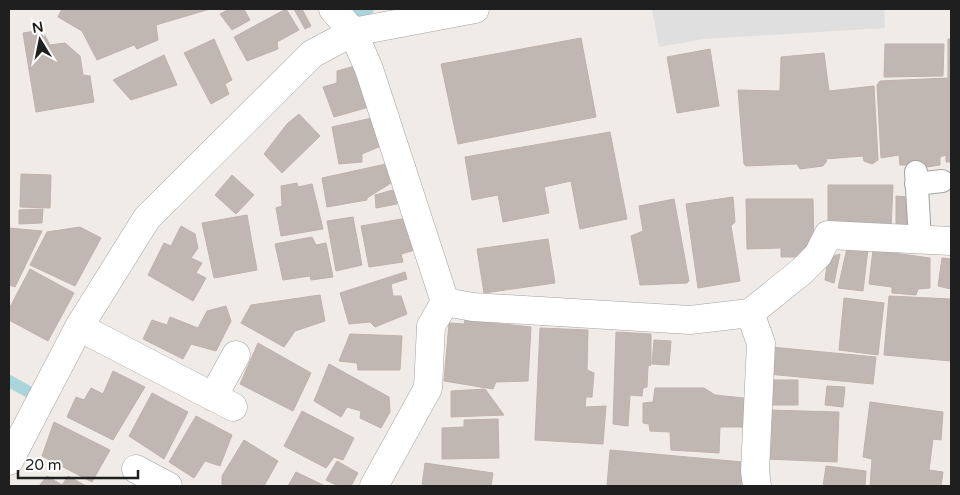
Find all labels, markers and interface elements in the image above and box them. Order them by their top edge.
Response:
north arrow [15,15,65,65]
text: N [31,18,45,37]
scale bar [18,448,138,480]
text: 20 m [25,456,62,474]

